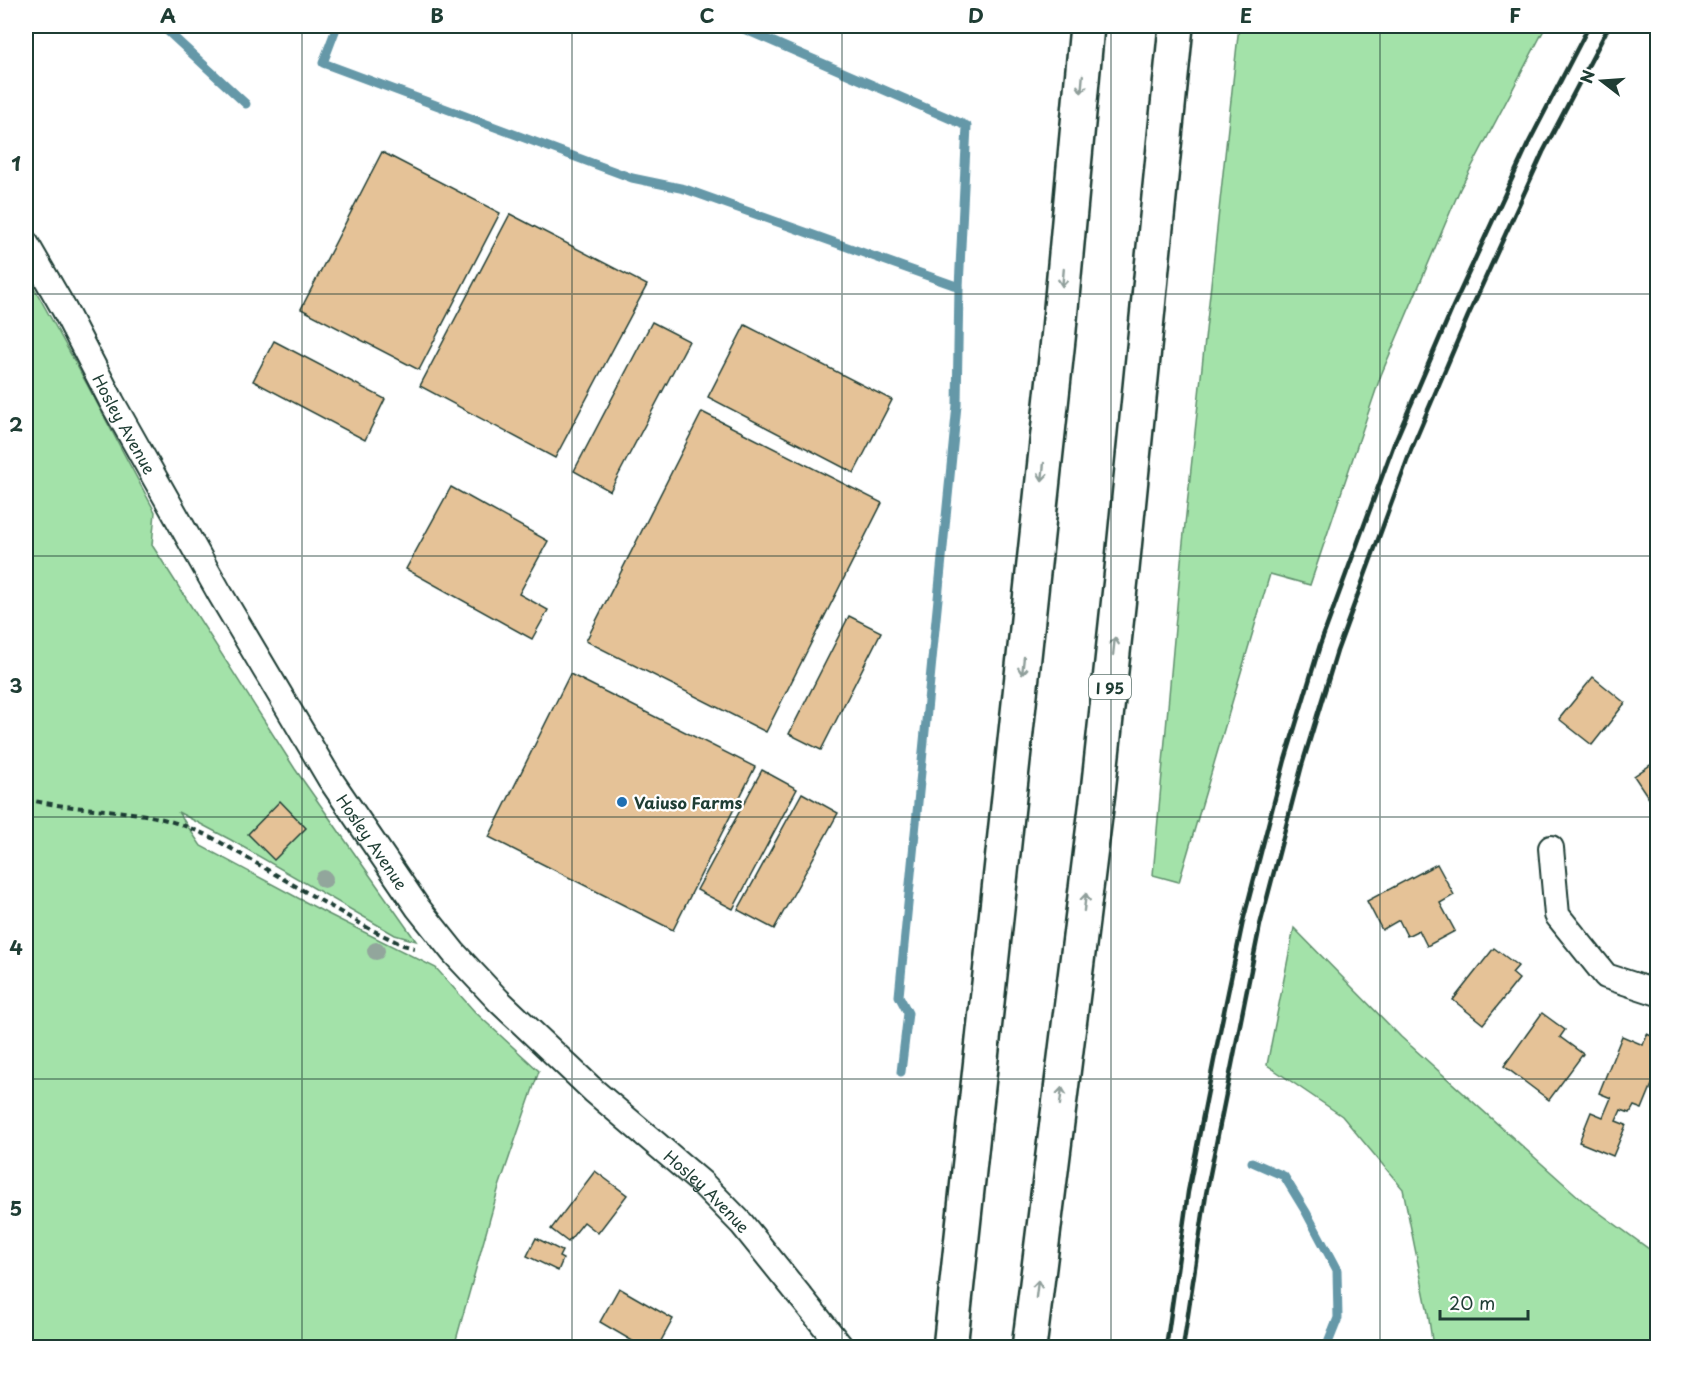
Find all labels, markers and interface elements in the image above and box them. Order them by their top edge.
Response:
text: A [160,0,176,30]
text: B [430,0,444,30]
text: C [699,0,715,30]
text: D [968,0,984,30]
text: E [1240,0,1252,30]
text: F [1509,0,1521,30]
north arrow [1572,51,1632,111]
text: N [1573,67,1600,86]
one-way arrow [1076,73,1087,93]
text: 1 [11,148,21,178]
one-way arrow [1057,267,1068,287]
street label: Hosley Avenue [87,369,162,478]
text: 2 [9,409,23,439]
one-way arrow [1038,461,1049,481]
one-way arrow [1109,637,1120,657]
one-way arrow [1017,655,1028,675]
text: 3 [9,670,23,700]
road number: I 95 [1089,675,1131,699]
street label: Hosley Avenue [331,789,414,894]
place label: Vaiuso Farms [634,790,743,814]
marker: Vaiuso Farms [615,795,629,809]
one-way arrow [1080,893,1091,913]
text: 4 [9,932,23,962]
one-way arrow [1056,1087,1067,1106]
street label: Hosley Avenue [659,1144,756,1238]
text: 5 [10,1193,22,1223]
one-way arrow [1032,1280,1043,1300]
scale bar [1440,1283,1528,1321]
text: 20 m [1449,1289,1495,1316]

